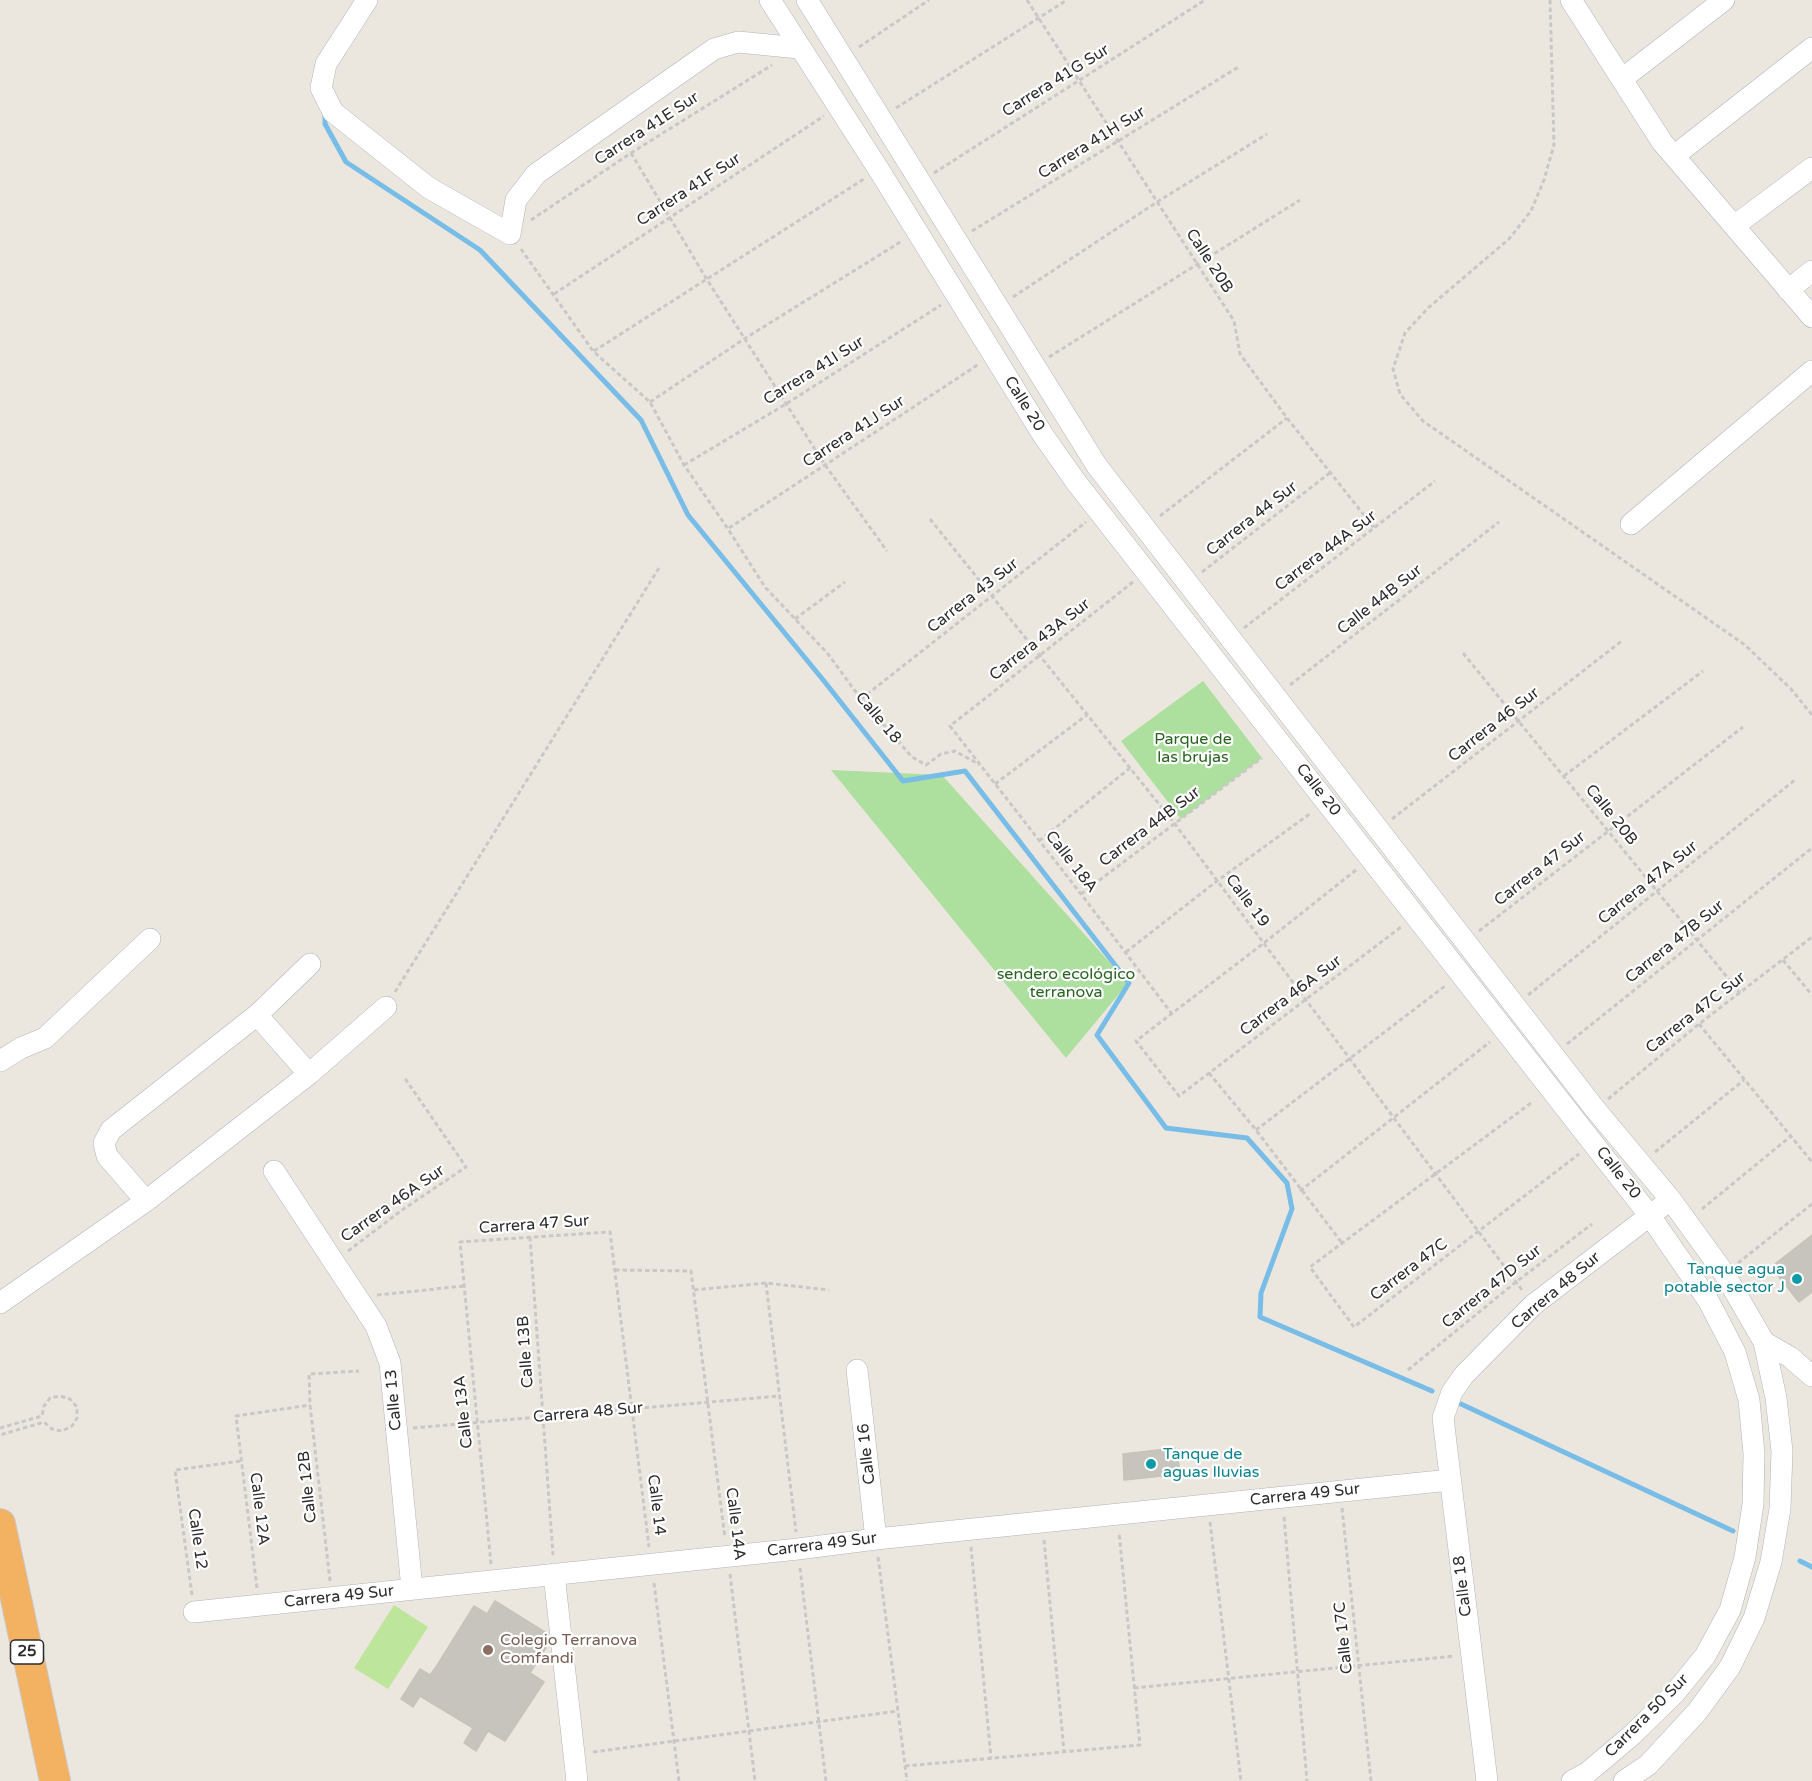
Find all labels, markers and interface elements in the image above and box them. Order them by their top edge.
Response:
street label: Carrera 41G Sur [999,40,1113,122]
street label: Carrera 41E Sur [591,88,703,170]
street label: Carrera 41H Sur [1035,102,1149,184]
street label: Carrera 41F Sur [633,149,745,231]
street label: Calle 20B [1181,225,1237,297]
street label: Carrera 41I Sur [760,332,868,410]
street label: Calle 20 [1000,373,1048,435]
street label: Carrera 41J Sur [799,392,909,472]
street label: Carrera 44 Sur [1203,477,1301,561]
street label: Carrera 44A Sur [1271,507,1381,595]
street label: Carrera 43 Sur [924,554,1022,638]
street label: Calle 44B Sur [1334,561,1426,639]
street label: Carrera 43A Sur [986,595,1094,685]
street label: Carrera 46 Sur [1445,683,1543,767]
street label: Calle 18 [851,688,905,748]
park label: Parque de las brujas [1154,730,1232,768]
street label: Calle 20 [1292,760,1344,820]
street label: Calle 20B [1581,781,1641,849]
street label: Carrera 44B Sur [1096,783,1204,871]
street label: Calle 18A [1041,827,1101,897]
street label: Carrera 47 Sur [1491,827,1589,911]
street label: Carrera 47A Sur [1594,837,1702,929]
street label: Calle 19 [1221,871,1273,931]
street label: Carrera 47B Sur [1622,896,1728,988]
street label: Carrera 46A Sur [1236,952,1346,1040]
park label: sendero ecológico terranova [997,965,1135,1003]
street label: Carrera 47C Sur [1642,968,1750,1058]
street label: Calle 20 [1592,1143,1644,1203]
street label: Carrera 46A Sur [337,1161,449,1247]
street label: Carrera 47 Sur [478,1212,590,1238]
street label: Carrera 47C [1367,1235,1451,1305]
street label: Carrera 47D Sur [1438,1241,1546,1333]
street label: Carrera 48 Sur [1508,1248,1604,1334]
place label: Tanque agua potable sector J [1664,1260,1785,1298]
marker: Tanque agua potable sector J [1790,1272,1804,1286]
street label: Calle 13B [514,1315,538,1389]
street label: Calle 13 [382,1369,406,1431]
street label: Calle 13A [451,1375,477,1449]
street label: Carrera 48 Sur [532,1399,644,1427]
street label: Calle 16 [854,1422,880,1486]
place label: Tanque de aguas lluvias [1163,1445,1260,1483]
street label: Calle 12B [295,1450,321,1524]
marker: Tanque de aguas lluvias [1144,1457,1158,1471]
street label: Calle 12A [245,1471,273,1547]
street label: Calle 14 [643,1473,669,1537]
street label: Carrera 49 Sur [1249,1480,1361,1510]
street label: Calle 14A [721,1486,749,1562]
street label: Calle 12 [183,1507,211,1571]
street label: Carrera 49 Sur [766,1529,878,1561]
street label: Calle 18 [1450,1554,1476,1618]
street label: Carrera 49 Sur [283,1582,395,1612]
street label: Calle 17C [1331,1601,1357,1675]
place label: Colegio Terranova Comfandi [500,1631,637,1669]
road number: 25 [10,1640,44,1664]
marker: Colegio Terranova Comfandi [481,1643,495,1657]
street label: Carrera 50 Sur [1601,1670,1693,1762]

